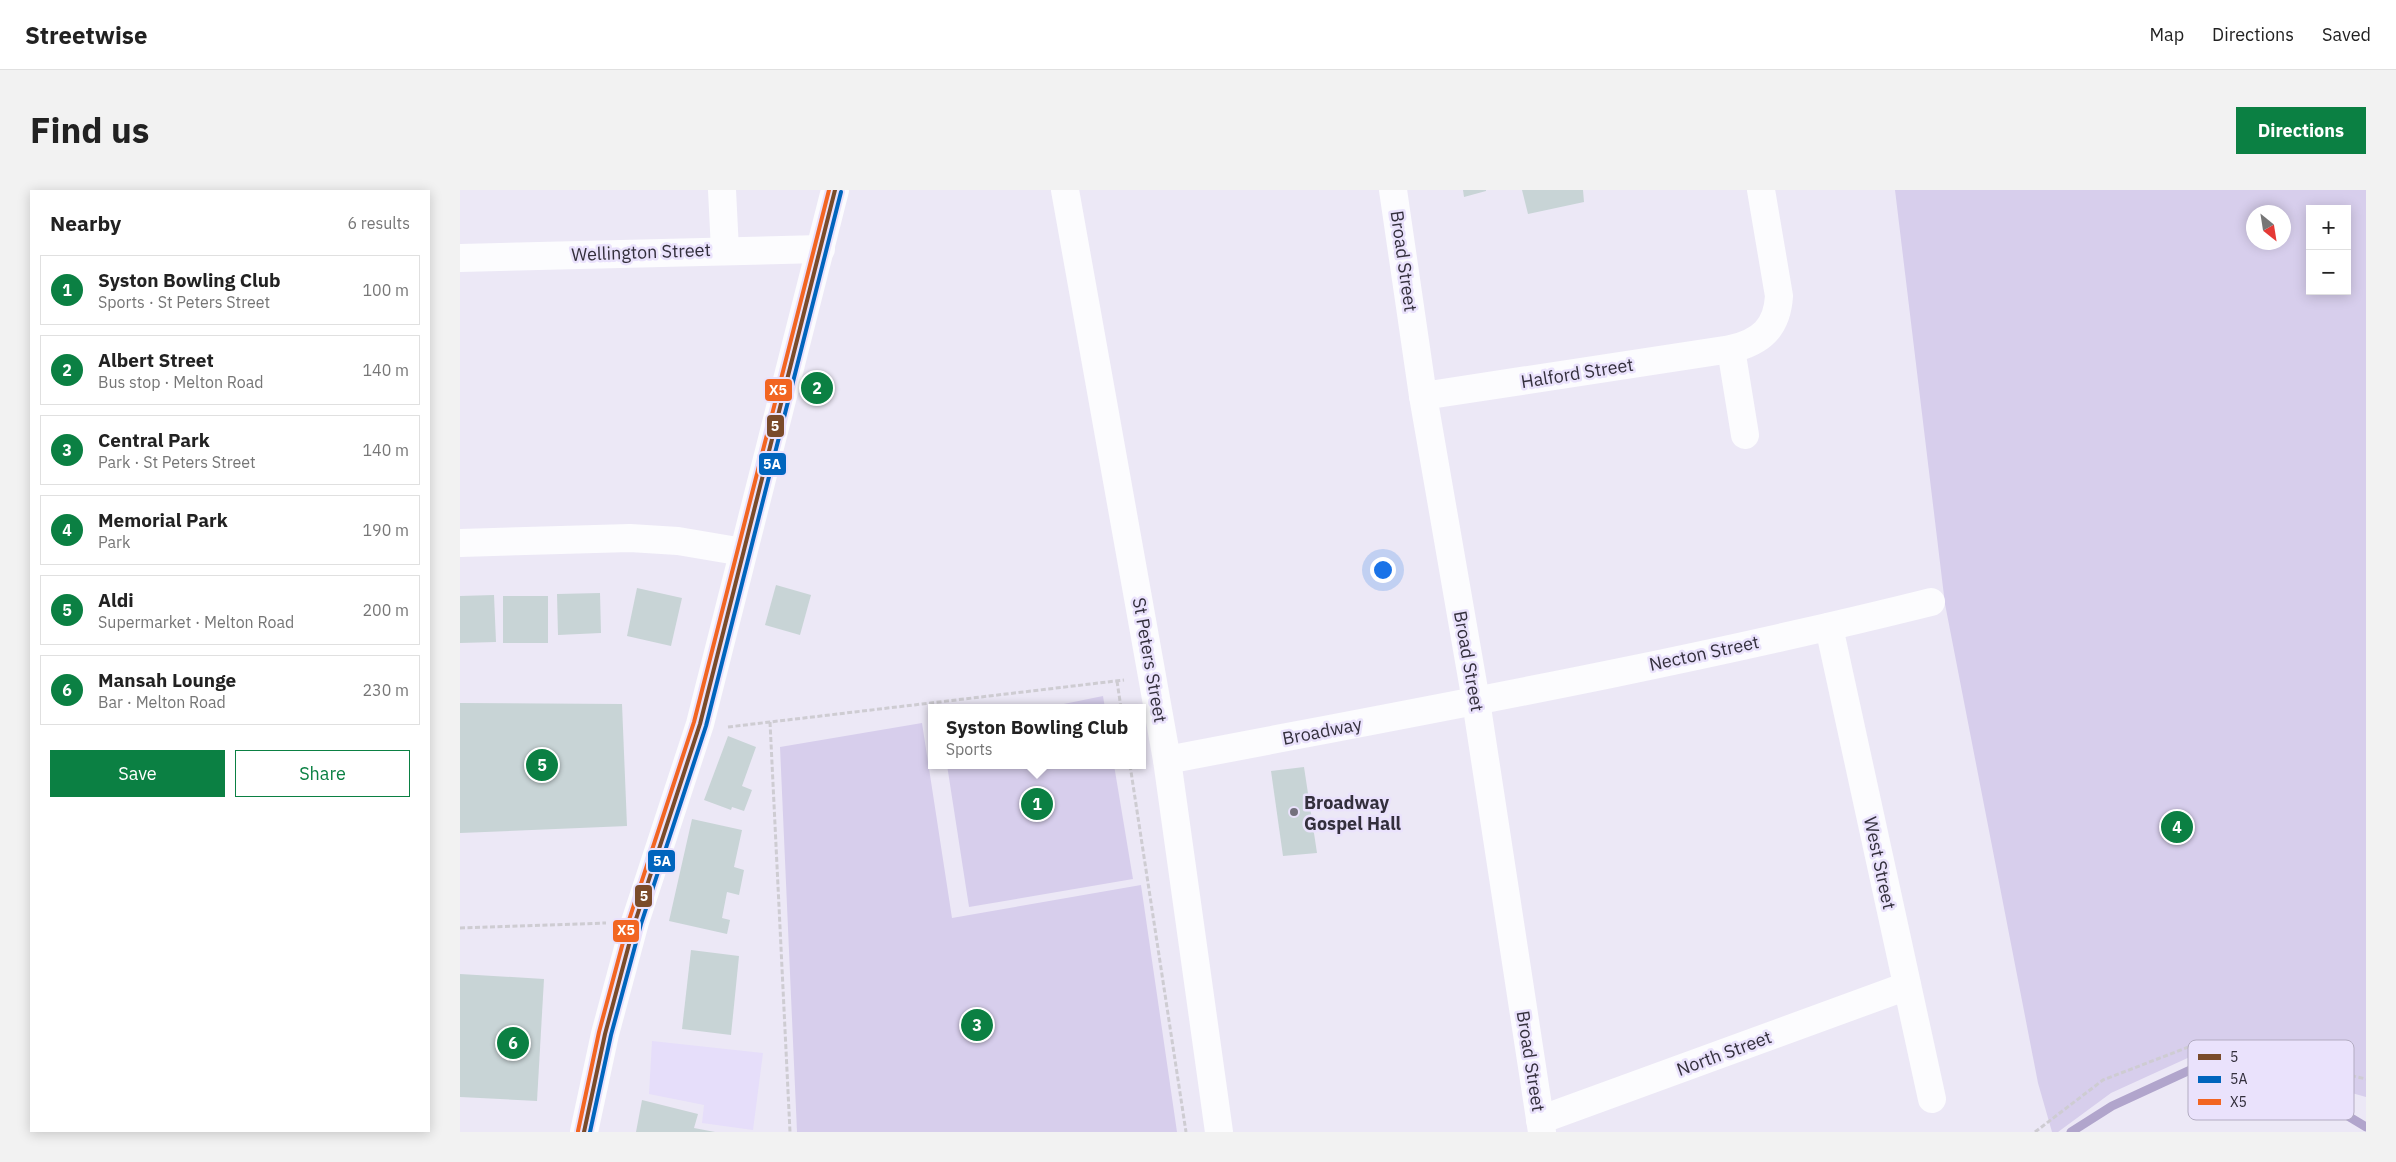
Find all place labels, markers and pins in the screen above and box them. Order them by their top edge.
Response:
pin: 2 [801,369,833,407]
pin: 5 [526,746,558,784]
pin: 1 [1021,785,1053,823]
place label: Broadway Gospel Hall [1304,791,1402,835]
marker: Broadway Gospel Hall [1288,806,1300,818]
pin: 4 [2161,808,2193,846]
pin: 3 [961,1006,993,1044]
pin: 6 [497,1024,529,1062]

